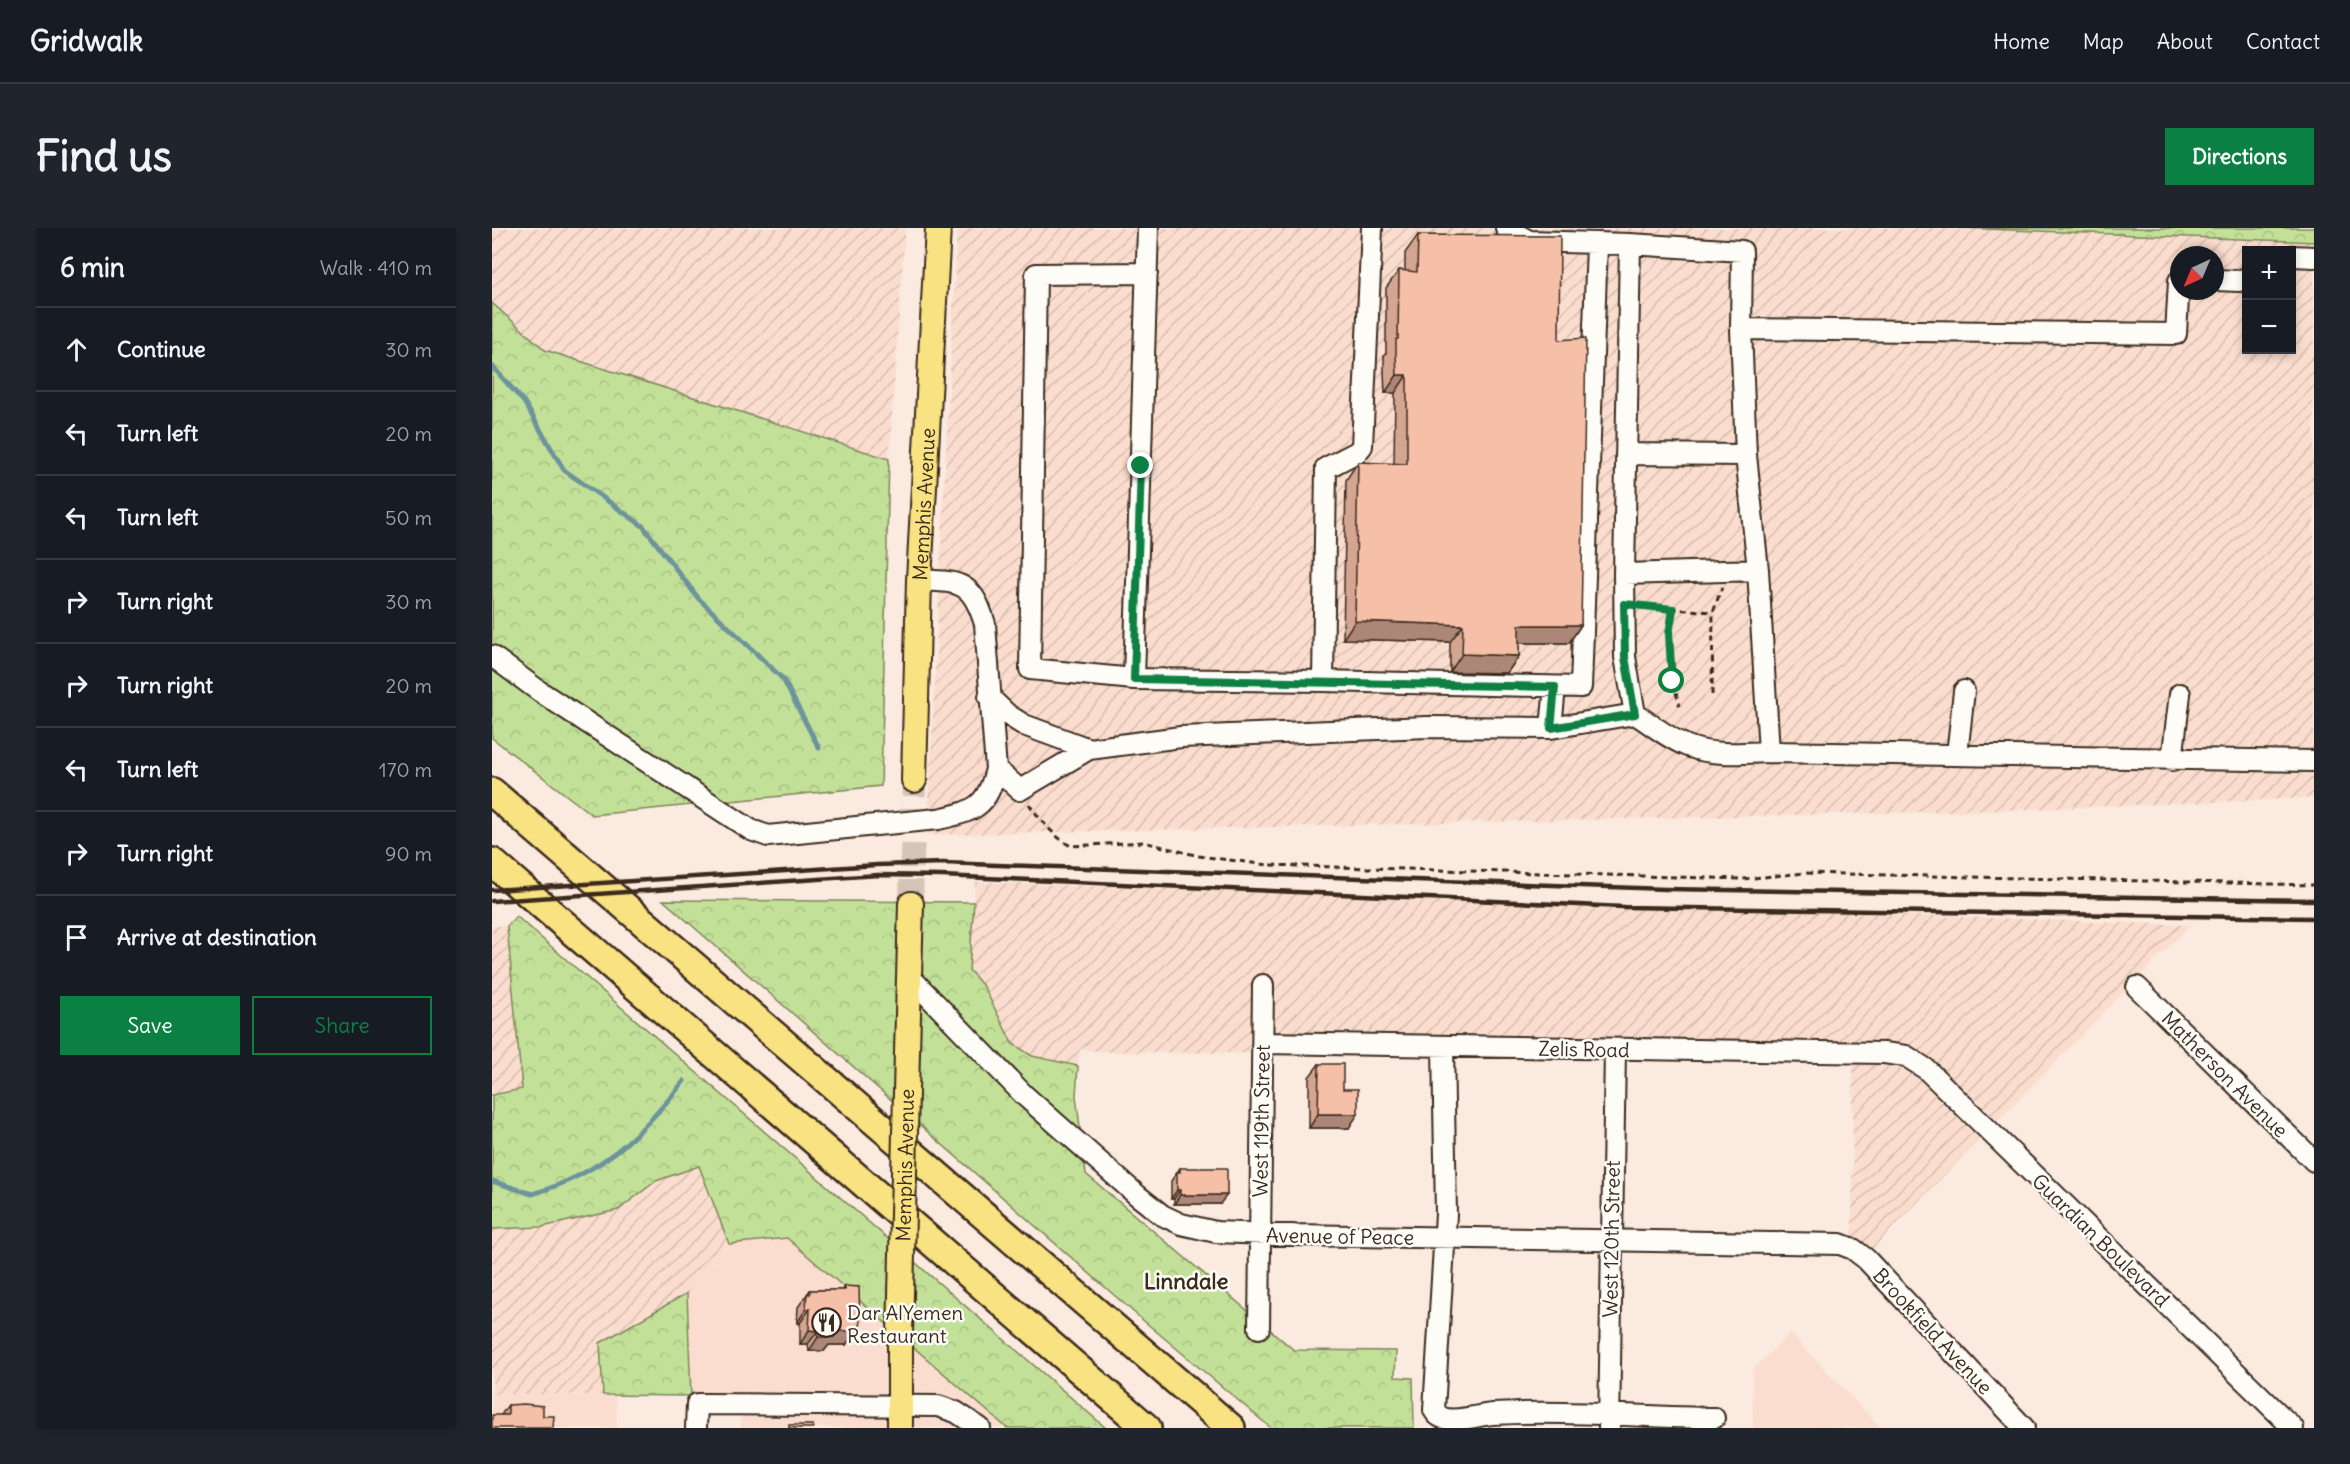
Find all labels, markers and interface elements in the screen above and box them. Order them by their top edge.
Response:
text: Gridwalk [30,23,143,59]
text: Home [1993,28,2050,55]
text: Map [2083,28,2124,55]
text: About [2157,28,2213,55]
text: Contact [2246,28,2320,55]
button: Directions [2165,128,2314,185]
text: Find us [36,130,172,182]
north arrow [2170,246,2224,300]
map controls [2242,246,2296,354]
button: + [2242,246,2296,300]
text: 6 min [60,251,125,284]
text: Walk · 410 m [320,255,432,280]
button: − [2242,300,2296,354]
icon: ahead [60,333,93,366]
text: Continue [117,335,206,363]
text: 30 m [385,337,432,362]
icon: left [60,417,93,450]
text: Turn left [117,419,198,447]
text: 20 m [386,421,432,446]
street label: Memphis Avenue [906,427,940,581]
route end [1127,452,1153,478]
icon: left [60,501,93,534]
text: Turn left [117,503,198,531]
text: 50 m [385,505,432,530]
icon: right [60,585,93,618]
text: Turn right [117,587,213,615]
text: 30 m [385,589,432,614]
route start [1658,667,1684,693]
icon: right [60,669,93,702]
text: Turn right [117,671,213,699]
text: 20 m [386,673,432,698]
icon: left [60,753,93,786]
text: Turn left [117,755,198,783]
text: 170 m [379,757,432,782]
icon: right [60,837,93,870]
text: Turn right [117,839,213,867]
text: 90 m [385,841,432,866]
icon: arrive [60,921,93,954]
text: Arrive at destination [117,923,317,951]
button: Save [60,996,240,1055]
button: Share [252,996,432,1055]
street label: Matherson Avenue [2157,1006,2293,1142]
street label: Zelis Road [1538,1036,1630,1062]
street label: West 119th Street [1247,1044,1275,1198]
street label: Memphis Avenue [890,1088,919,1242]
street label: West 120th Street [1597,1160,1625,1318]
street label: Guardian Boulevard [2027,1168,2175,1312]
street label: Avenue of Peace [1266,1222,1414,1250]
street label: Brookfield Avenue [1868,1263,1998,1399]
district label: Linndale [1144,1267,1228,1295]
place label: Dar AlYemen Restaurant [847,1300,963,1348]
restaurant icon: Dar AlYemen Restaurant [810,1307,842,1339]

